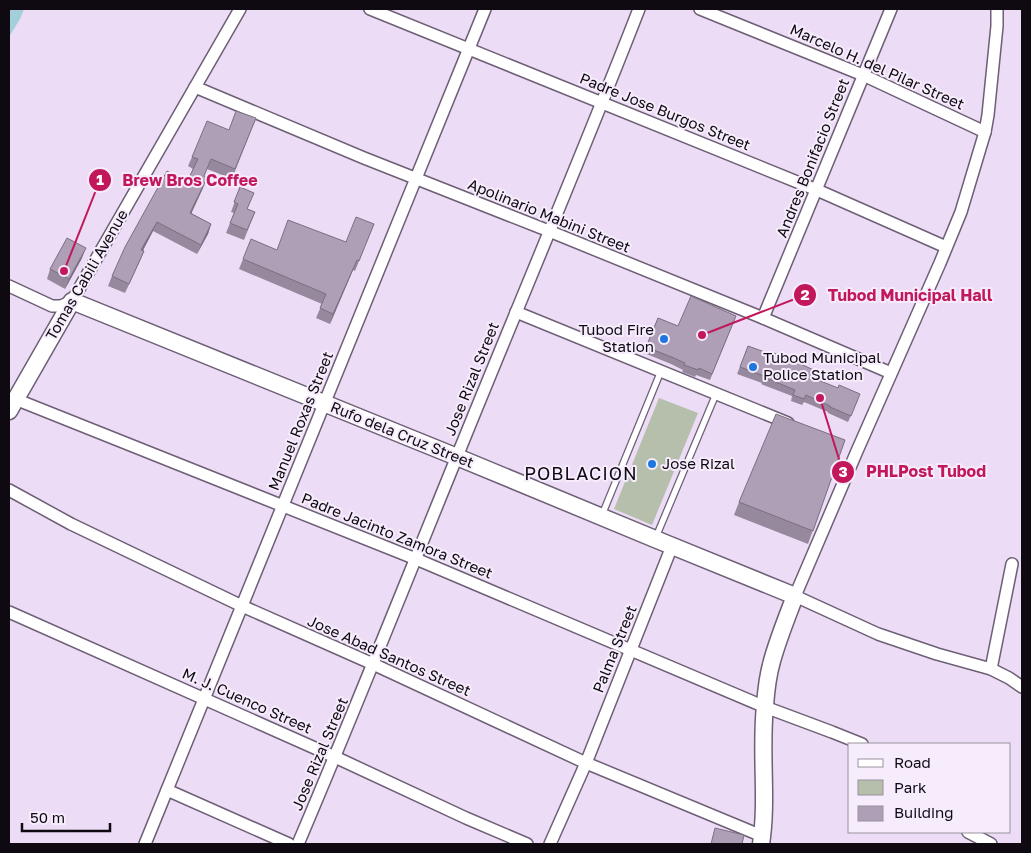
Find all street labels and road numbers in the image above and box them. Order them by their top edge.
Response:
street label: Marcelo H. del Pilar Street [788,20,967,113]
street label: Padre Jose Burgos Street [577,69,753,154]
street label: Andres Bonifacio Street [772,75,852,240]
street label: Apolinario Mabini Street [466,174,633,256]
street label: Tomas Cabili Avenue [41,206,131,343]
street label: Jose Rizal Street [440,319,502,438]
street label: Manuel Roxas Street [264,348,336,493]
street label: Rufo dela Cruz Street [328,397,477,471]
street label: Padre Jacinto Zamora Street [299,488,496,582]
street label: Palma Street [588,602,640,695]
street label: Jose Abad Santos Street [305,611,474,699]
street label: M. J. Cuenco Street [180,663,315,737]
street label: Jose Rizal Street [287,694,351,813]

